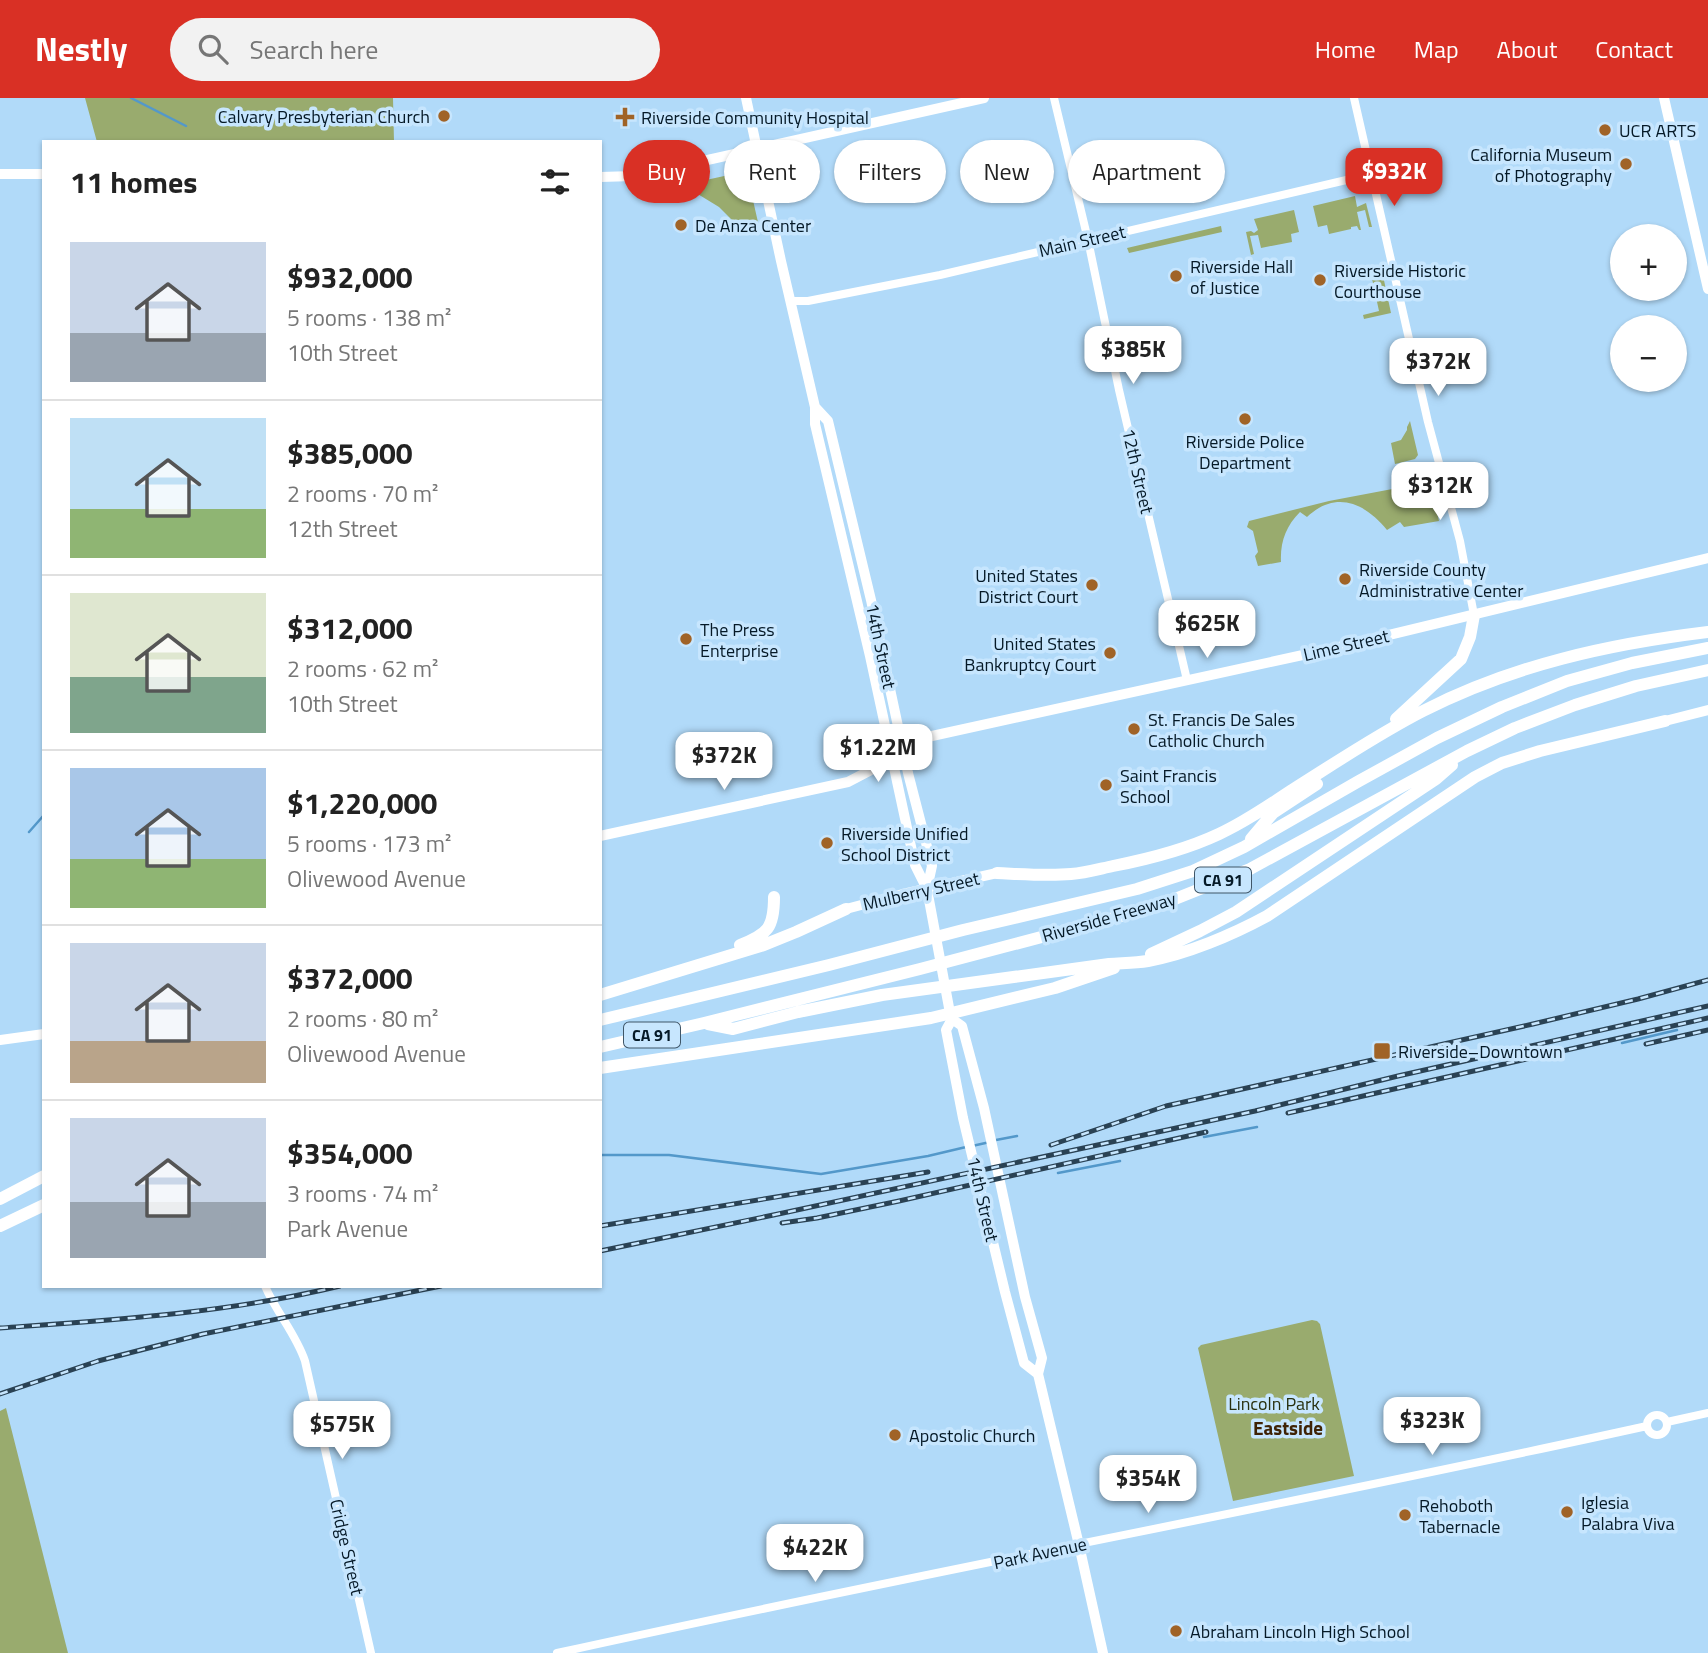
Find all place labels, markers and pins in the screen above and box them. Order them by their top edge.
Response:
place label: Calvary Presbyterian Church [218,103,430,130]
place label: Riverside Community Hospital [641,104,869,131]
marker: Riverside Community Hospital [615,107,635,127]
marker: Calvary Presbyterian Church [436,108,452,124]
place label: UCR ARTS [1619,117,1696,144]
marker: UCR ARTS [1597,122,1613,138]
place label: California Museum of Photography [1470,141,1612,189]
pin: $932K [1345,148,1443,208]
marker: California Museum of Photography [1618,156,1634,172]
place label: De Anza Center [695,212,811,239]
marker: De Anza Center [673,217,689,233]
place label: Riverside Hall of Justice [1190,253,1293,301]
place label: Riverside Historic Courthouse [1334,257,1466,305]
marker: Riverside Hall of Justice [1168,268,1184,284]
marker: Riverside Historic Courthouse [1312,272,1328,288]
pin: $385K [1084,327,1182,386]
pin: $372K [1389,338,1487,398]
marker: Riverside Police Department [1237,411,1253,427]
place label: Riverside Police Department [1186,428,1304,476]
pin: $312K [1391,462,1489,522]
place label: Riverside County Administrative Center [1359,556,1523,604]
place label: United States District Court [975,562,1079,610]
marker: Riverside County Administrative Center [1337,571,1353,587]
marker: United States District Court [1084,577,1100,593]
pin: $625K [1158,601,1256,660]
place label: The Press Enterprise [700,616,778,664]
place label: United States Bankruptcy Court [964,630,1097,678]
marker: The Press Enterprise [678,631,694,647]
marker: United States Bankruptcy Court [1102,645,1118,661]
place label: St. Francis De Sales Catholic Church [1148,706,1295,754]
marker: St. Francis De Sales Catholic Church [1126,721,1142,737]
pin: $1.22M [821,724,935,784]
pin: $372K [675,732,773,792]
place label: Saint Francis School [1120,762,1217,810]
marker: Saint Francis School [1098,777,1114,793]
place label: Riverside Unified School District [841,820,968,868]
marker: Riverside Unified School District [819,835,835,851]
place label: Riverside–Downtown [1398,1038,1563,1065]
marker: Riverside–Downtown [1372,1041,1392,1061]
pin: $323K [1383,1398,1481,1457]
pin: $575K [293,1402,391,1461]
place label: Apostolic Church [909,1422,1035,1449]
marker: Apostolic Church [887,1427,903,1443]
pin: $354K [1099,1456,1197,1515]
place label: Iglesia Palabra Viva [1581,1489,1674,1537]
place label: Rehoboth Tabernacle [1419,1492,1500,1540]
marker: Iglesia Palabra Viva [1559,1504,1575,1520]
marker: Rehoboth Tabernacle [1397,1507,1413,1523]
pin: $422K [766,1524,864,1584]
place label: Abraham Lincoln High School [1190,1618,1410,1645]
marker: Abraham Lincoln High School [1168,1623,1184,1639]

